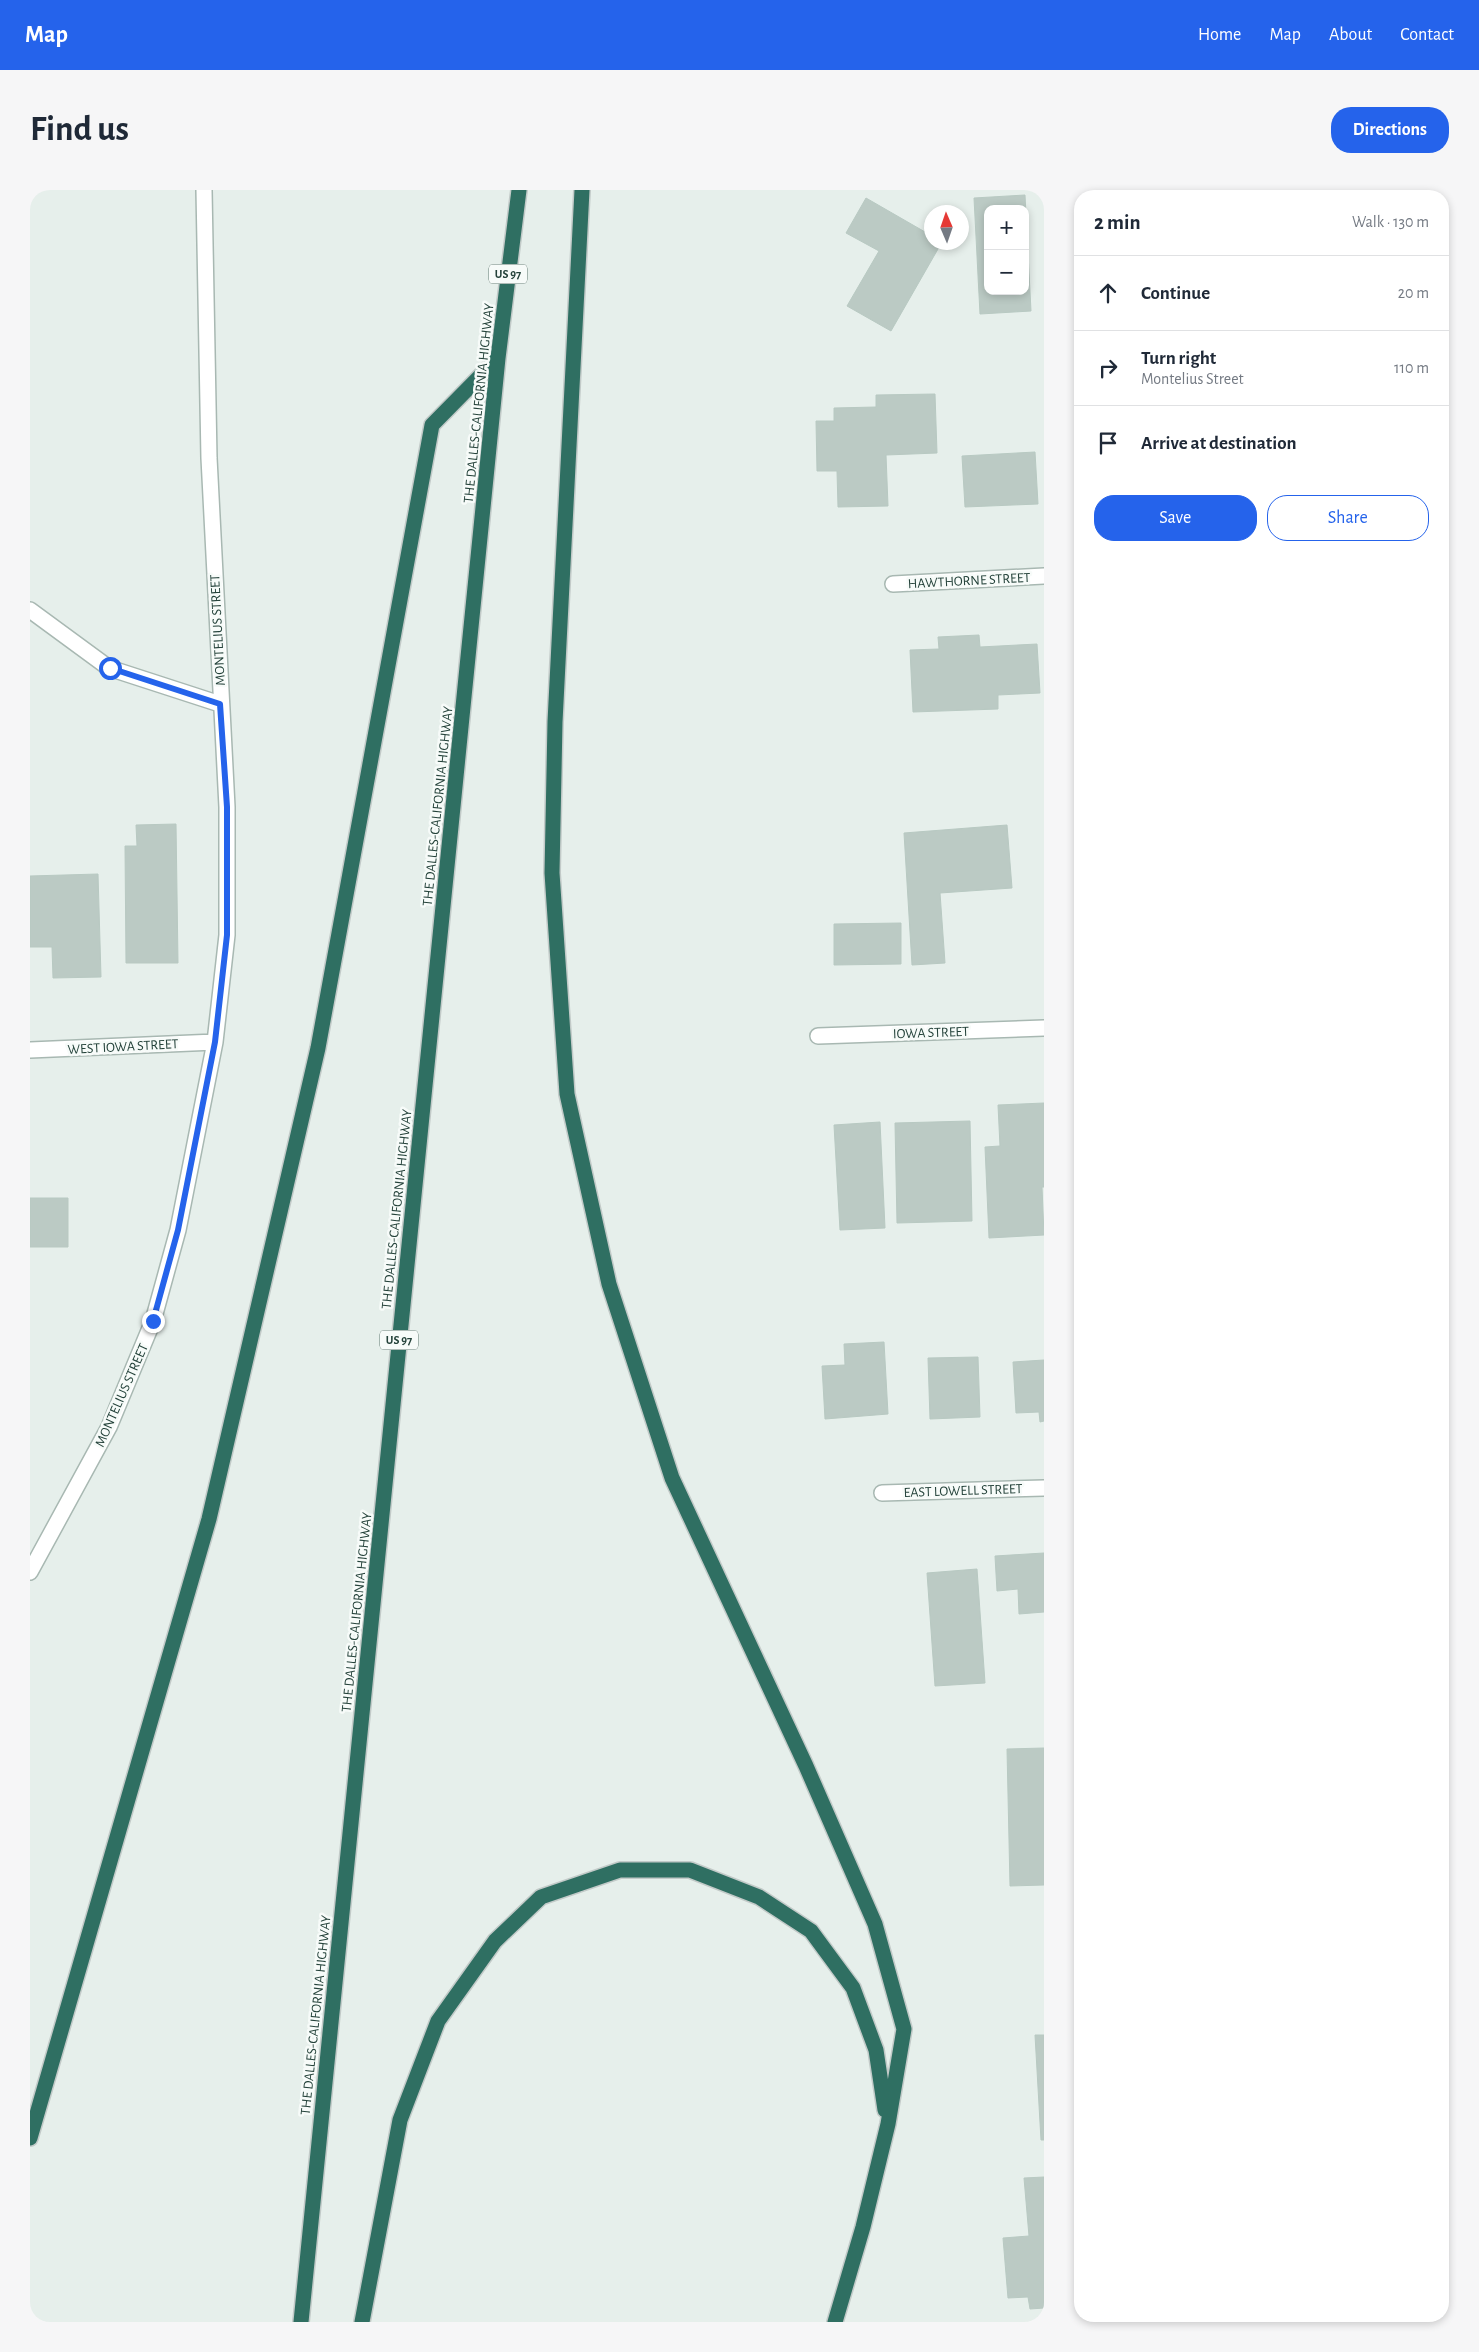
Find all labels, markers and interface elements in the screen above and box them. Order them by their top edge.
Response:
text: Map [25,23,68,47]
text: Home [1198,26,1241,44]
text: Map [1269,26,1301,44]
text: About [1329,26,1372,44]
text: Contact [1400,26,1454,44]
button: Directions [1331,107,1449,153]
text: Find us [30,112,129,147]
north arrow [924,205,969,250]
map controls [984,205,1029,295]
button: + [984,205,1029,250]
text: 2 min [1094,212,1141,233]
text: Walk · 130 m [1352,214,1429,230]
button: − [984,250,1029,295]
road number: US 97 [489,264,527,284]
icon: ahead [1094,279,1122,307]
text: Continue [1141,284,1210,303]
text: 20 m [1398,285,1429,301]
street label: THE DALLES-CALIFORNIA HIGHWAY [462,302,497,504]
text: Turn right [1141,349,1216,368]
icon: right [1094,354,1122,382]
text: 110 m [1394,360,1429,376]
text: Montelius Street [1141,371,1244,387]
icon: arrive [1094,429,1122,457]
text: Arrive at destination [1141,434,1297,453]
button: Save [1094,495,1257,541]
button: Share [1267,495,1429,541]
street label: HAWTHORNE STREET [907,571,1031,591]
street label: MONTELIUS STREET [208,574,228,686]
route start [99,657,122,680]
street label: THE DALLES-CALIFORNIA HIGHWAY [421,705,456,907]
street label: IOWA STREET [893,1025,969,1041]
street label: WEST IOWA STREET [67,1037,179,1057]
street label: THE DALLES-CALIFORNIA HIGHWAY [380,1108,415,1310]
route end [142,1310,165,1333]
road number: US 97 [380,1330,418,1350]
street label: MONTELIUS STREET [93,1341,151,1449]
street label: EAST LOWELL STREET [903,1482,1023,1500]
street label: THE DALLES-CALIFORNIA HIGHWAY [340,1511,375,1713]
street label: THE DALLES-CALIFORNIA HIGHWAY [299,1914,334,2116]

